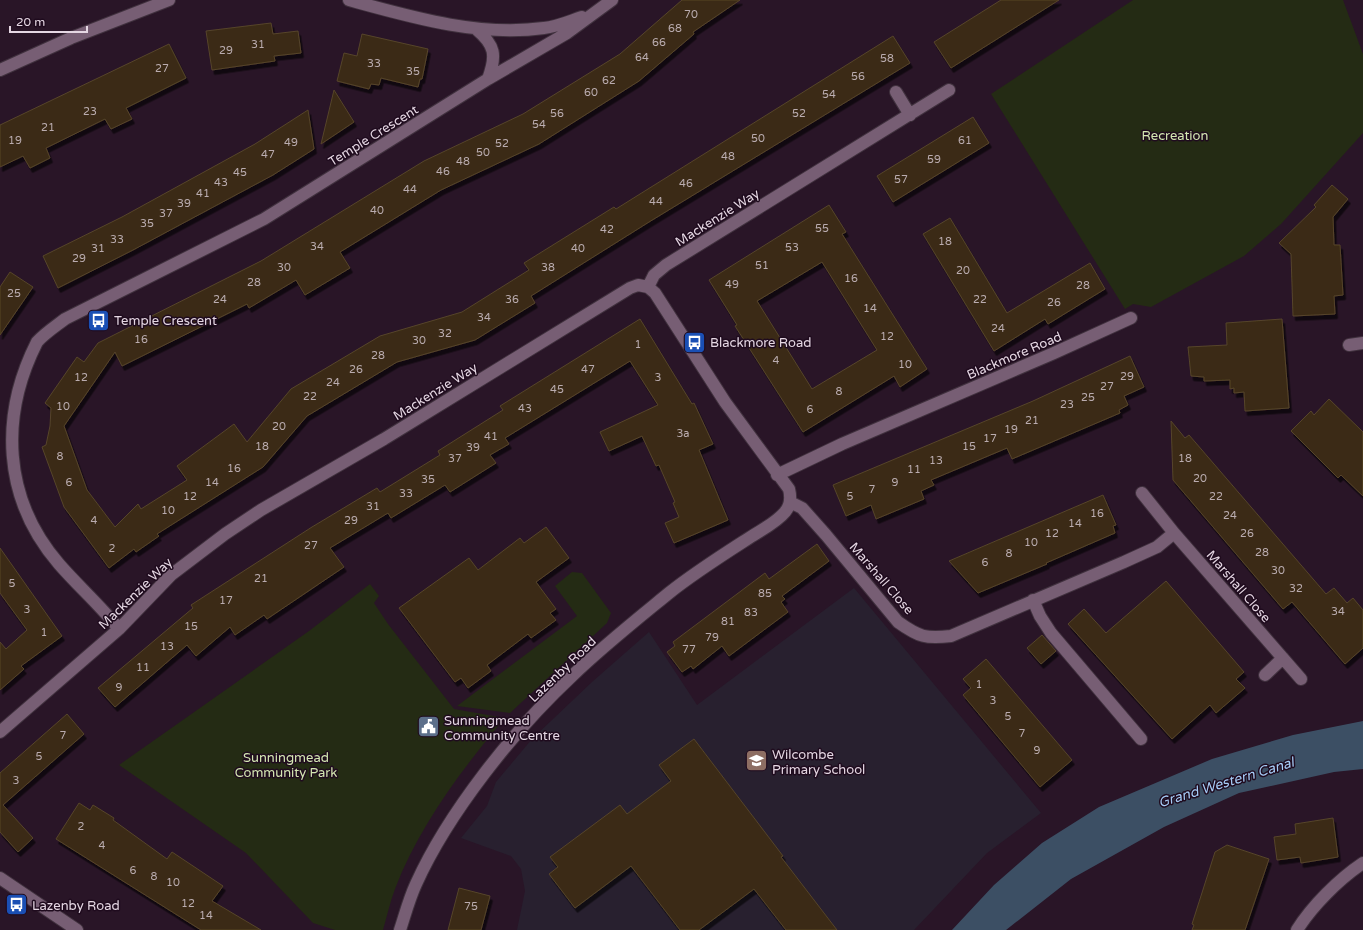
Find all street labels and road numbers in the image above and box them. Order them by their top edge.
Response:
street label: Temple Crescent [326,102,421,170]
street label: Mackenzie Way [672,186,763,250]
street label: Blackmore Road [965,329,1064,383]
street label: Mackenzie Way [390,360,481,424]
street label: Marshall Close [846,539,917,618]
street label: Marshall Close [1203,547,1274,626]
street label: Mackenzie Way [96,555,176,633]
street label: Lazenby Road [526,634,600,706]

